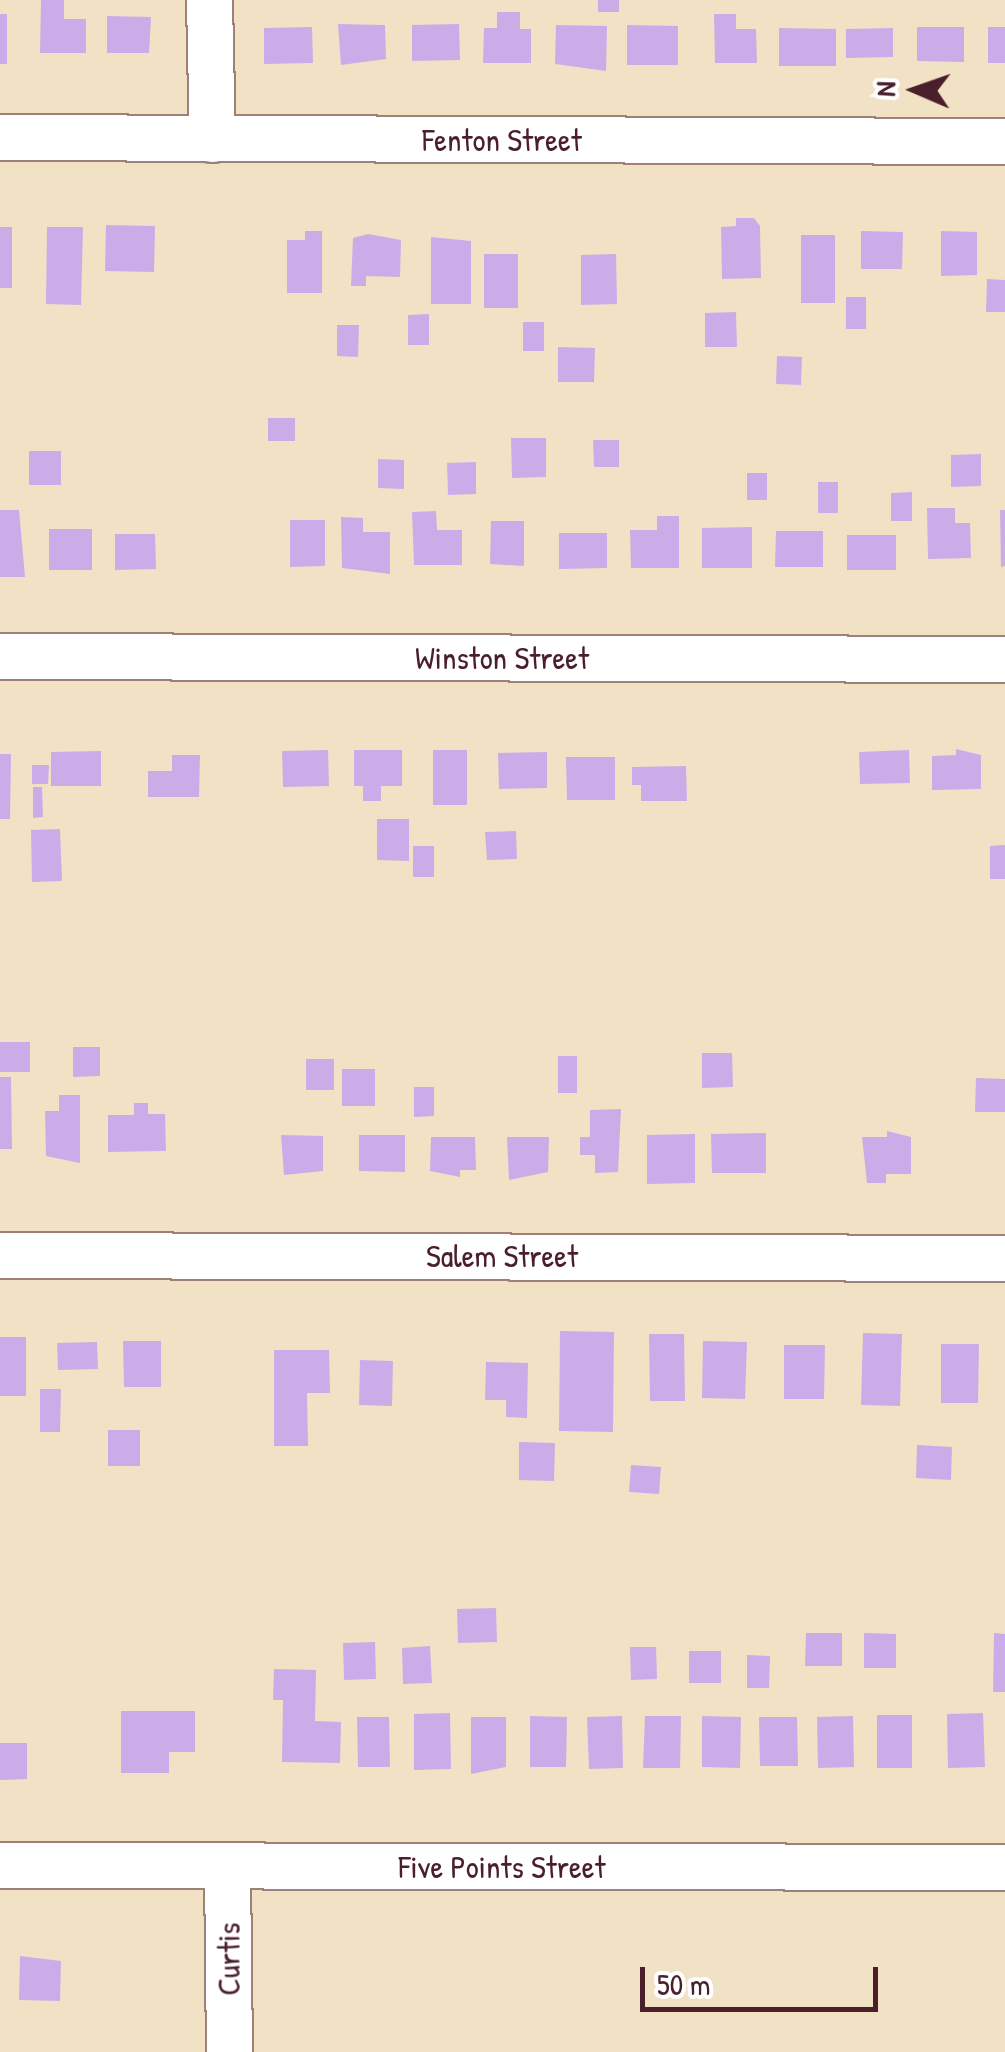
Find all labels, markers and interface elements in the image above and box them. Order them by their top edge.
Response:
north arrow [865,40,965,140]
text: N [866,81,904,97]
street label: Fenton Street [422,121,582,159]
street label: Winston Street [415,639,589,677]
street label: Salem Street [426,1237,578,1275]
street label: Five Points Street [398,1848,606,1886]
street label: Curtis [210,1922,248,1996]
scale bar [645,1947,882,2009]
text: 50 m [657,1964,710,2004]

